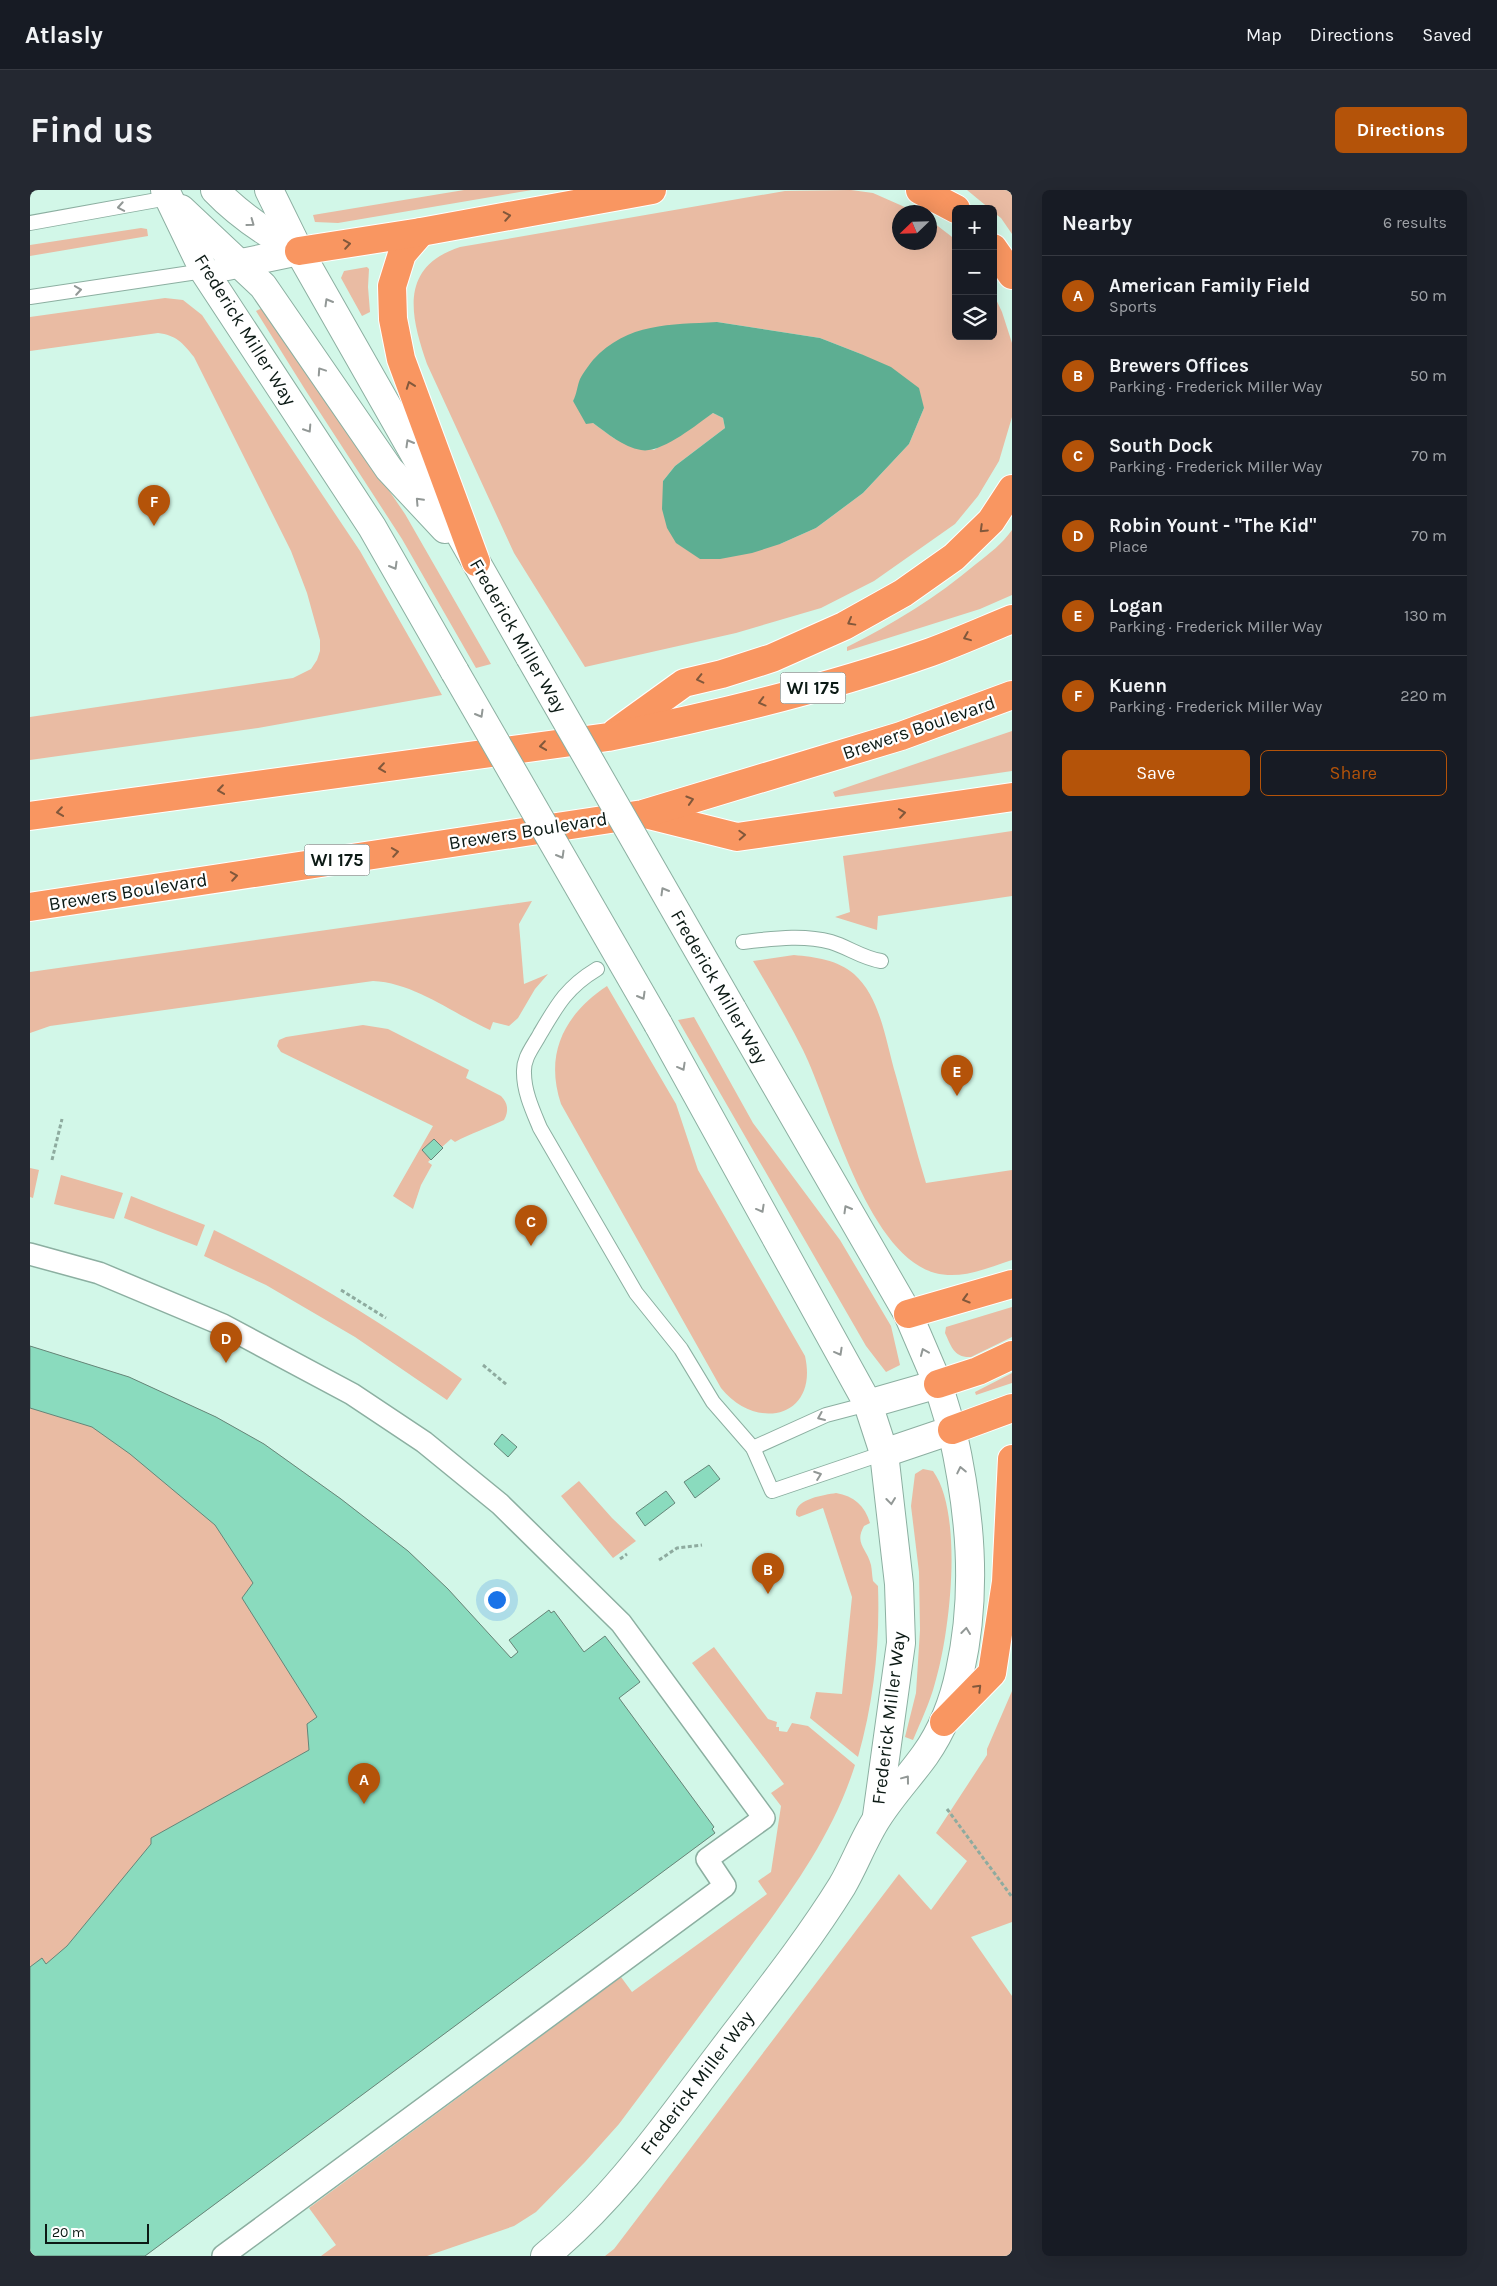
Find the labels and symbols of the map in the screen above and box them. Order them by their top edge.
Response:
one-way arrow [116,201,125,211]
north arrow [892,205,937,250]
one-way arrow [503,212,512,222]
one-way arrow [246,217,255,226]
one-way arrow [343,239,351,249]
street label: Frederick Miller Way [189,250,301,410]
one-way arrow [75,285,83,296]
one-way arrow [325,299,335,308]
one-way arrow [318,368,328,377]
one-way arrow [406,381,416,390]
one-way arrow [301,424,311,433]
one-way arrow [405,440,415,449]
pin: F [138,485,170,526]
one-way arrow [416,497,425,506]
one-way arrow [980,523,989,532]
street label: Frederick Miller Way [465,555,571,717]
one-way arrow [388,561,398,570]
one-way arrow [848,616,857,626]
one-way arrow [963,631,972,642]
road number: WI 175 [780,672,846,704]
one-way arrow [695,673,704,684]
street label: Brewers Boulevard [840,692,998,764]
one-way arrow [757,696,766,707]
one-way arrow [473,709,483,718]
one-way arrow [538,740,546,751]
one-way arrow [377,762,385,773]
one-way arrow [216,784,224,795]
one-way arrow [685,795,693,805]
one-way arrow [55,806,63,817]
street label: Brewers Boulevard [447,808,609,854]
one-way arrow [899,808,907,819]
one-way arrow [738,830,746,841]
road number: WI 175 [304,844,370,876]
one-way arrow [390,847,399,857]
one-way arrow [554,850,564,859]
street label: Brewers Boulevard [47,869,209,915]
one-way arrow [230,872,238,882]
one-way arrow [660,887,670,896]
street label: Frederick Miller Way [666,906,772,1068]
one-way arrow [635,990,645,999]
pin: E [941,1055,973,1096]
one-way arrow [676,1062,686,1071]
one-way arrow [754,1204,764,1213]
pin: C [515,1205,547,1246]
one-way arrow [843,1205,853,1214]
one-way arrow [961,1293,970,1304]
pin: D [210,1322,242,1363]
one-way arrow [833,1346,843,1355]
one-way arrow [919,1348,930,1357]
one-way arrow [817,1411,826,1422]
one-way arrow [956,1465,967,1474]
one-way arrow [814,1471,822,1481]
one-way arrow [885,1497,896,1505]
pin: B [752,1553,784,1594]
your location [484,1587,510,1613]
one-way arrow [960,1627,971,1635]
street label: Frederick Miller Way [867,1630,911,1806]
one-way arrow [972,1684,981,1693]
pin: A [348,1763,380,1804]
one-way arrow [901,1776,909,1785]
street label: Frederick Miller Way [636,2007,758,2159]
scale bar [45,2221,149,2244]

